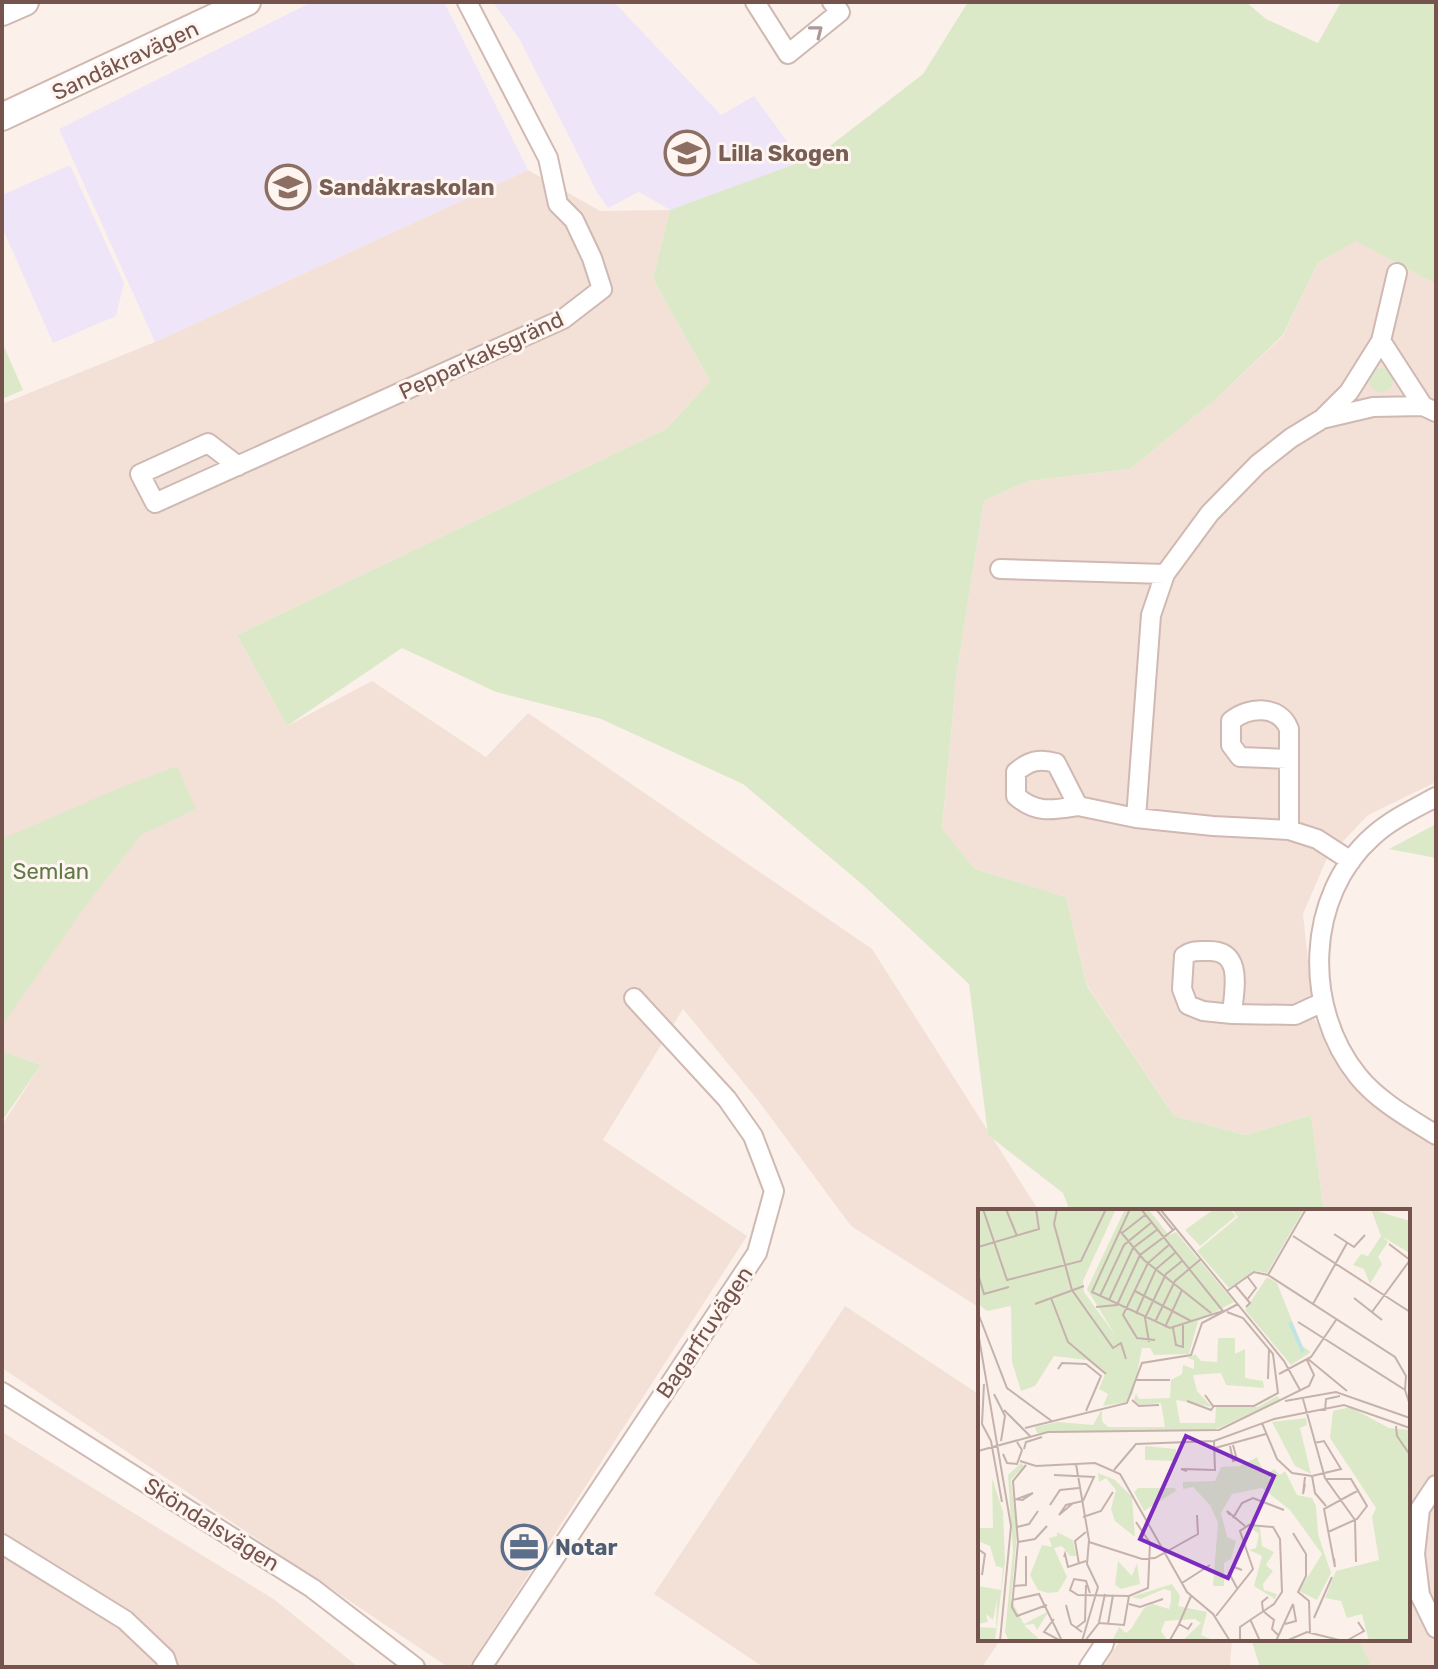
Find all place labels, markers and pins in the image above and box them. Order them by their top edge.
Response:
school or university icon: Lilla Skogen [663,129,711,177]
place label: Lilla Skogen [718,140,849,167]
school or university icon: Sandåkraskolan [264,163,312,211]
place label: Sandåkraskolan [319,174,495,201]
office icon: Notar [500,1523,548,1571]
place label: Notar [555,1534,617,1561]

